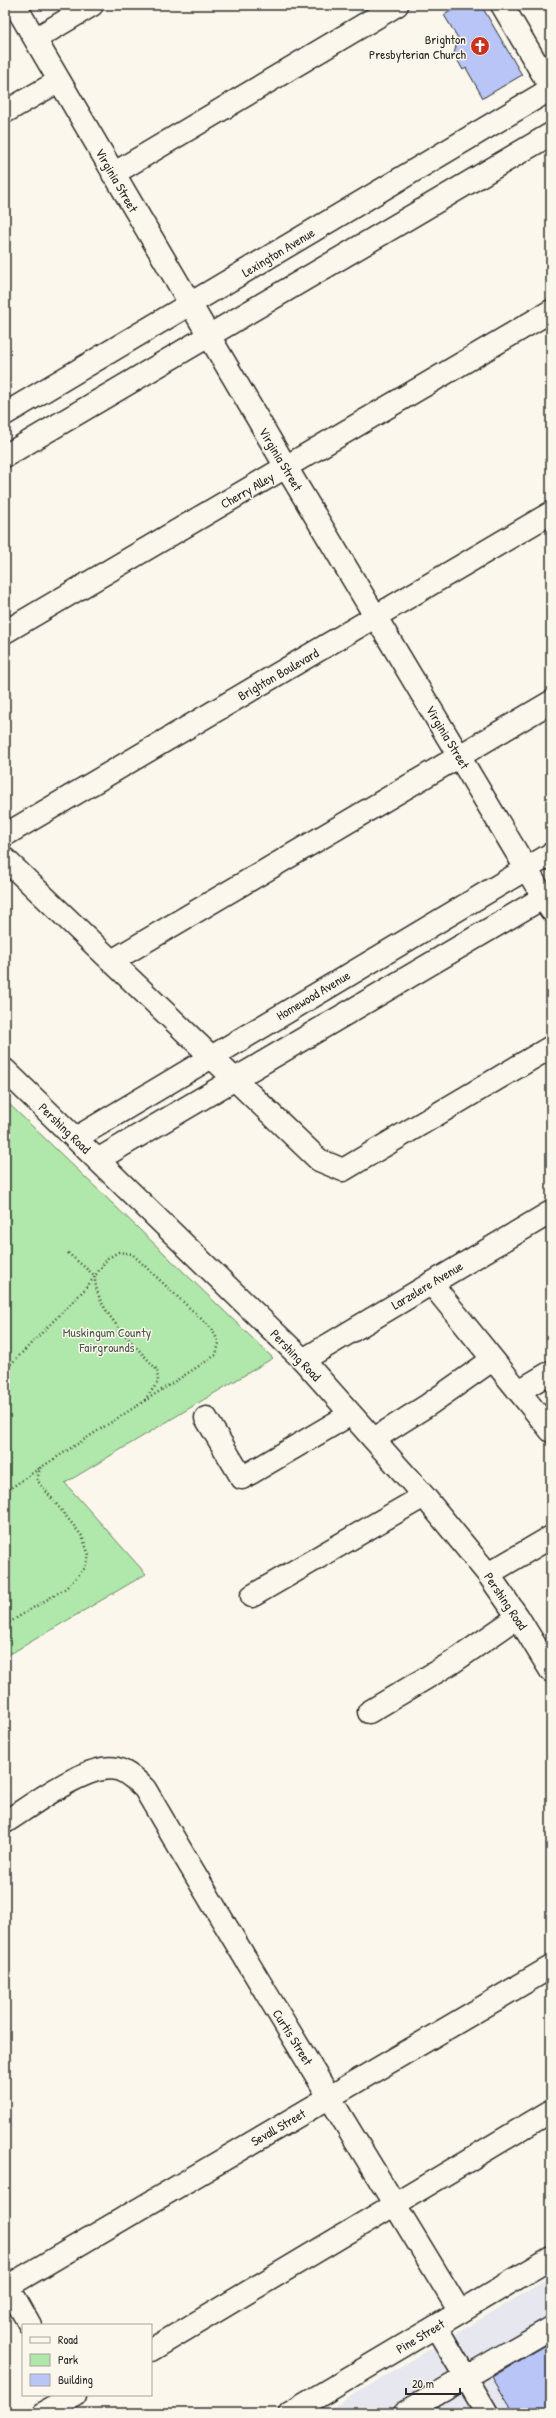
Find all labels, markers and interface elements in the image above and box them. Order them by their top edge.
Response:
place label: Brighton Presbyterian Church [369,30,467,63]
church icon: Brighton Presbyterian Church [469,35,491,57]
street label: Virginia Street [91,145,143,216]
street label: Lexington Avenue [238,223,318,281]
street label: Virginia Street [255,424,307,495]
street label: Cherry Alley [217,467,277,513]
street label: Brighton Boulevard [234,644,322,704]
street label: Virginia Street [422,702,474,773]
street label: Homewood Avenue [273,966,353,1024]
street label: Pershing Road [35,1099,95,1157]
street label: Larzelere Avenue [388,1257,466,1313]
park label: Muskingum County Fairgrounds [63,1323,152,1356]
street label: Pershing Road [267,1325,325,1385]
street label: Pershing Road [480,1569,532,1633]
street label: Curtis Street [269,2006,318,2069]
street label: Sevall Street [247,2104,309,2150]
street label: Pine Street [392,2314,448,2357]
legend [22,2324,152,2396]
text: Road [58,2331,78,2348]
text: Park [58,2351,78,2368]
scale bar [406,2370,460,2396]
text: Building [58,2371,93,2388]
text: 20 m [412,2375,434,2392]

